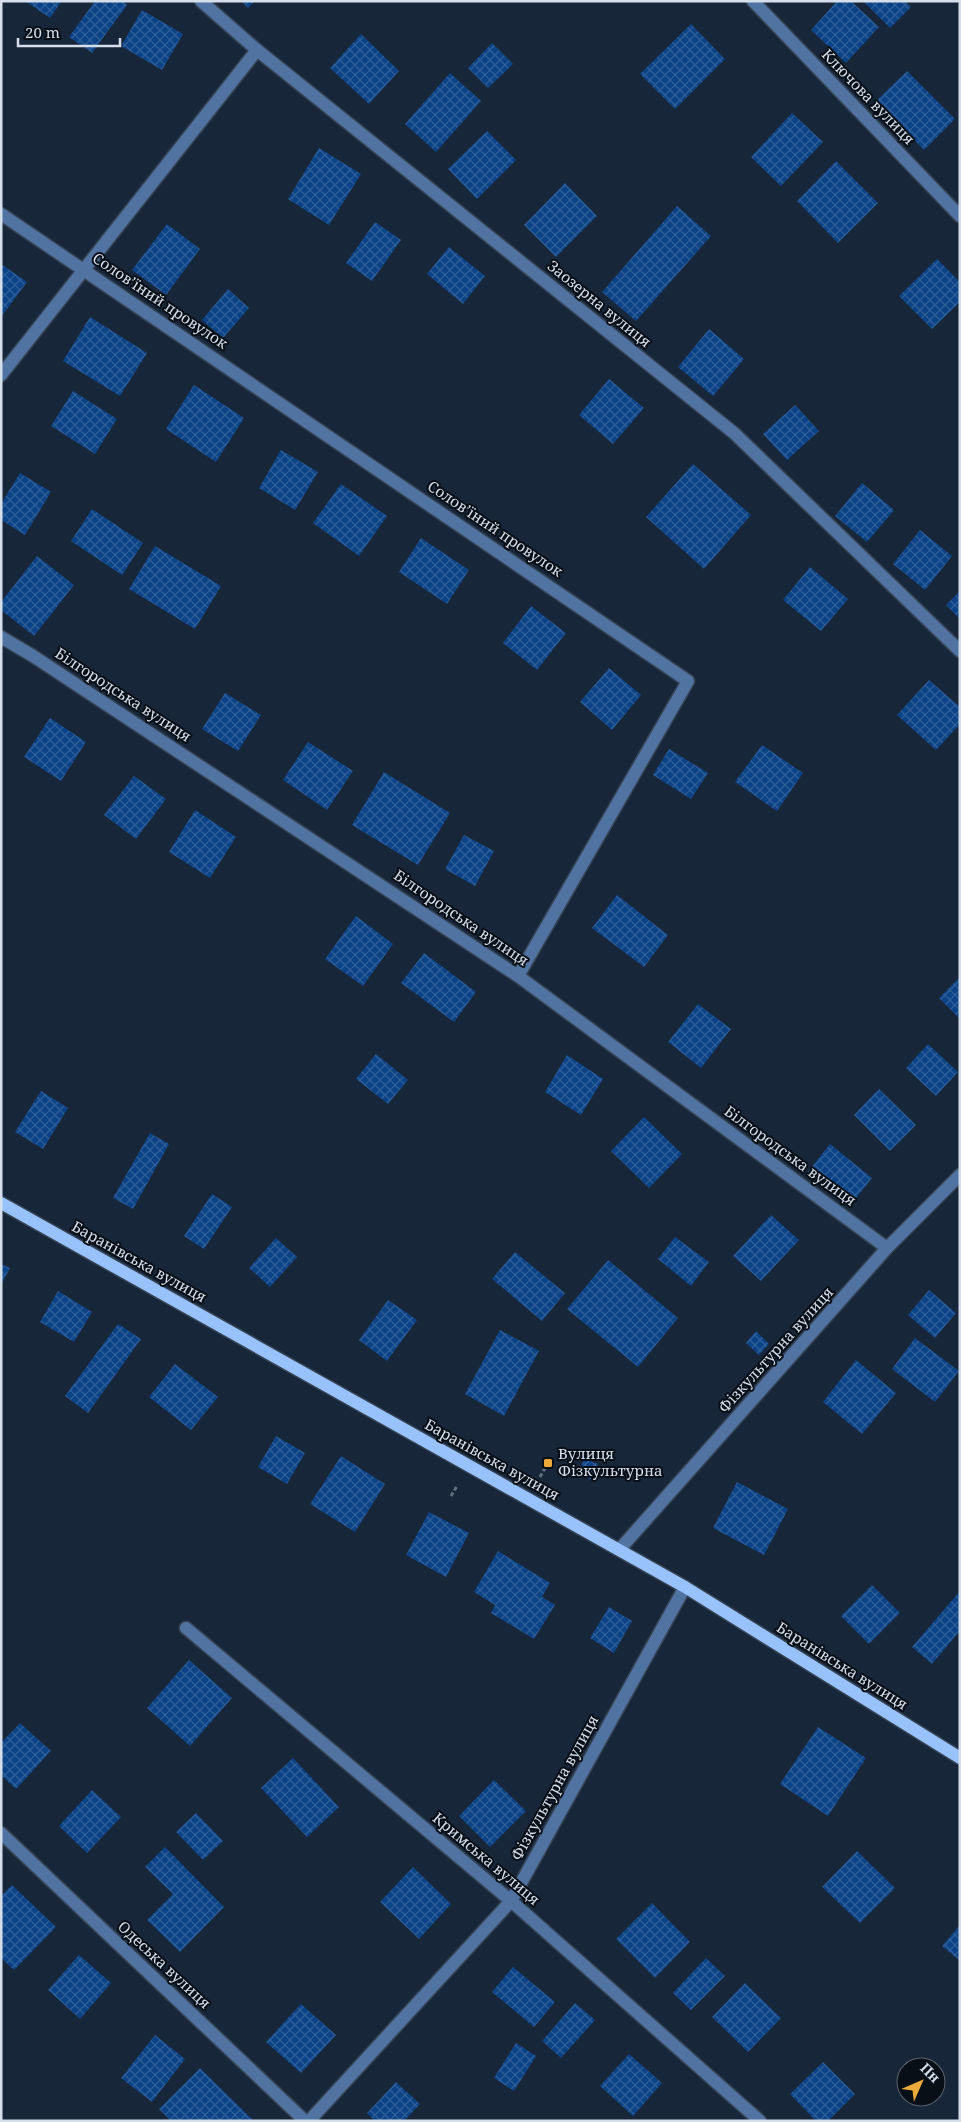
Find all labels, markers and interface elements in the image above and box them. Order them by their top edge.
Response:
scale bar [18,15,120,47]
text: 20 m [25,22,60,42]
street label: Ключова вулиця [818,44,920,148]
street label: Соловʼїний провулок [89,247,232,353]
street label: Заозерна вулиця [544,255,656,351]
street label: Соловʼїний провулок [424,475,567,581]
street label: Білгородська вулиця [52,643,195,746]
street label: Білгородська вулиця [390,865,533,970]
street label: Білгородська вулиця [721,1101,861,1210]
street label: Баранівська вулиця [69,1216,210,1306]
street label: Фізкультурна вулиця [713,1282,837,1417]
street label: Баранівська вулиця [422,1414,563,1504]
place label: Вулиця Фізкультурна [558,1443,663,1480]
marker: Вулиця Фізкультурна [542,1457,554,1469]
street label: Баранівська вулиця [773,1617,912,1714]
street label: Фізкультурна вулиця [506,1711,602,1864]
street label: Кримська вулиця [429,1808,544,1909]
street label: Одеська вулиця [114,1916,215,2012]
north arrow [896,2057,946,2107]
text: Пн [917,2058,945,2087]

